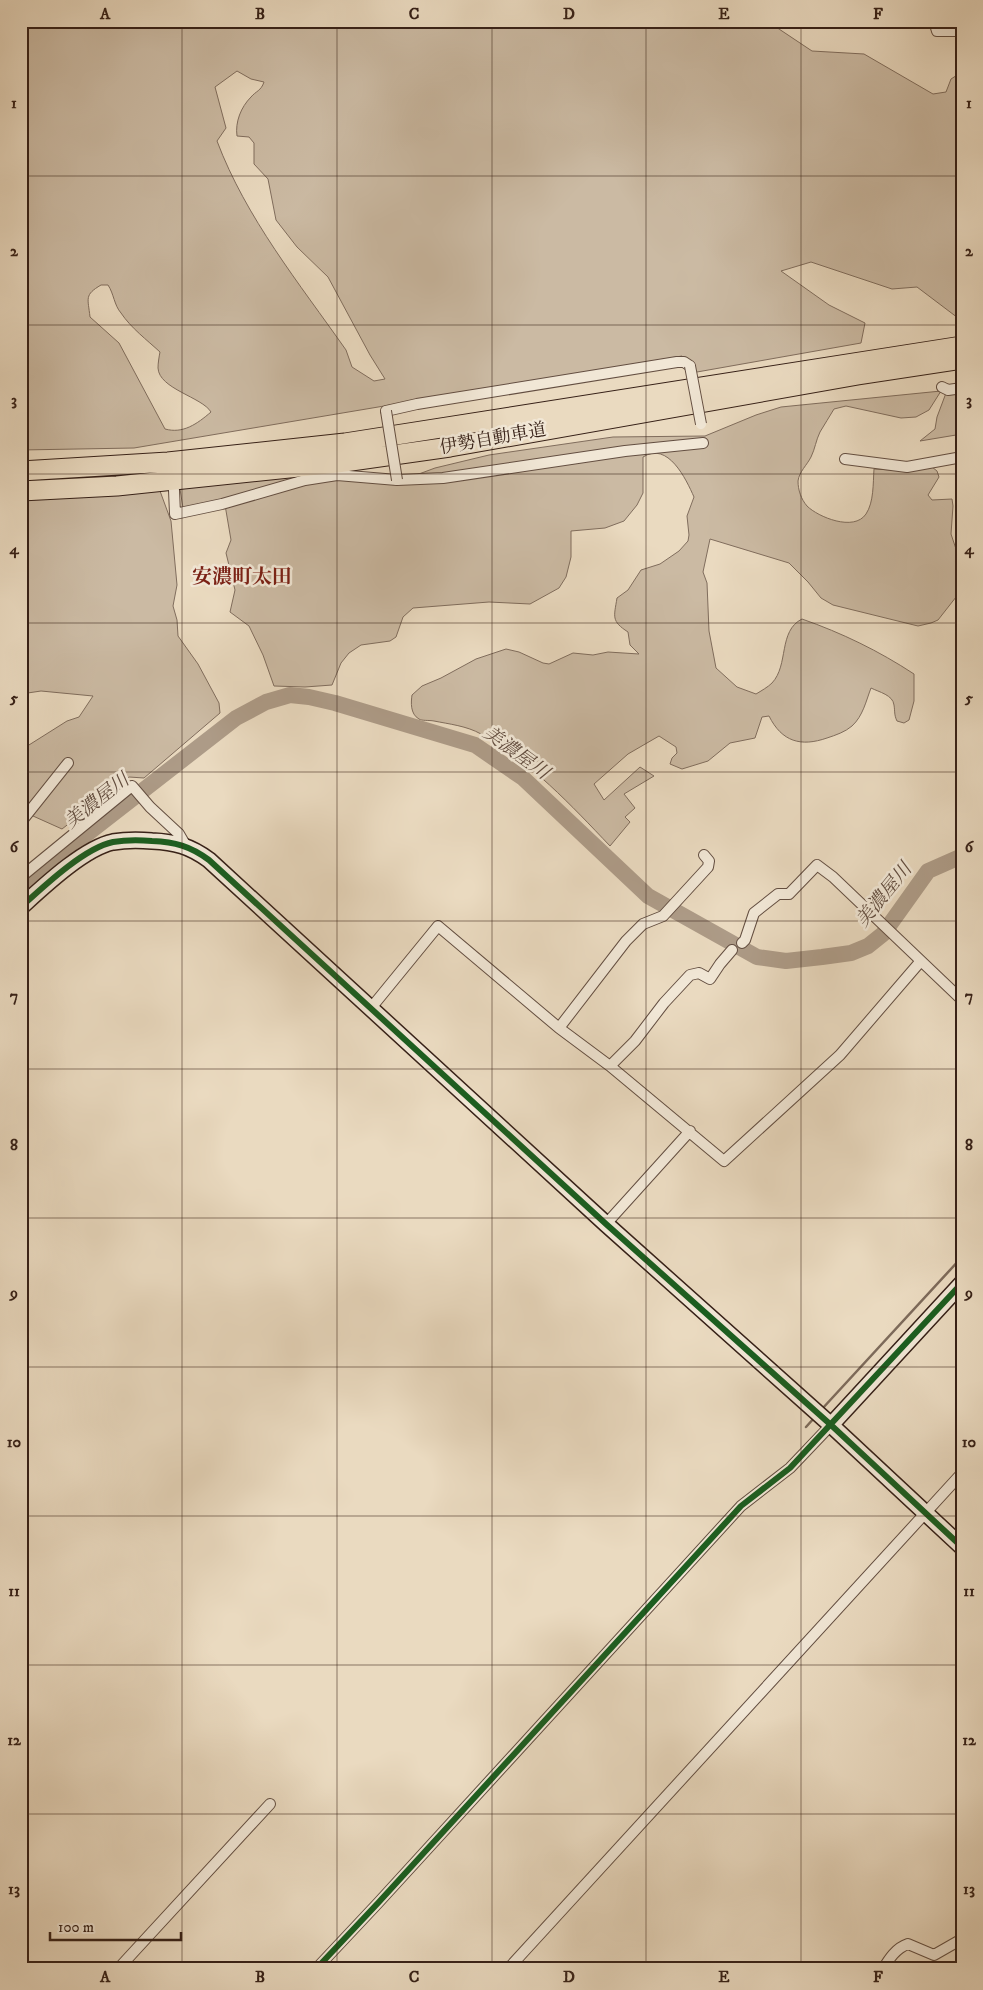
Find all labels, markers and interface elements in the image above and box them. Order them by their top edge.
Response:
text: A [99,4,111,24]
text: B [255,4,265,24]
text: C [409,4,419,24]
text: D [563,4,575,24]
text: E [718,4,730,24]
text: F [873,4,883,24]
text: 1 [11,93,17,113]
text: 1 [966,93,972,113]
text: 2 [10,241,19,261]
text: 2 [965,241,974,261]
text: 3 [11,390,17,410]
text: 3 [966,390,972,410]
street label: 伊勢自動車道 [438,419,548,459]
text: 4 [8,539,19,559]
text: 4 [963,539,974,559]
district label: 安濃町太田 [192,565,292,590]
text: 5 [9,688,18,708]
text: 5 [964,688,973,708]
water label: 美濃屋川 [478,721,555,786]
water label: 美濃屋川 [60,767,136,833]
text: 6 [10,837,20,857]
text: 6 [965,837,975,857]
water label: 美濃屋川 [851,857,918,932]
text: 7 [10,986,18,1006]
text: 7 [965,986,973,1006]
text: 8 [10,1135,18,1155]
text: 8 [965,1135,973,1155]
text: 9 [9,1283,18,1303]
text: 9 [964,1283,973,1303]
text: 10 [7,1432,22,1452]
text: 10 [962,1432,977,1452]
text: 11 [8,1581,20,1601]
text: 11 [963,1581,975,1601]
text: 12 [7,1730,22,1750]
text: 12 [962,1730,977,1750]
text: 13 [8,1879,20,1899]
text: 13 [963,1879,975,1899]
scale bar [50,1910,181,1942]
text: 100 m [58,1918,94,1937]
text: A [99,1967,111,1987]
text: B [255,1967,265,1987]
text: C [409,1967,419,1987]
text: D [563,1967,575,1987]
text: E [718,1967,730,1987]
text: F [873,1967,883,1987]

